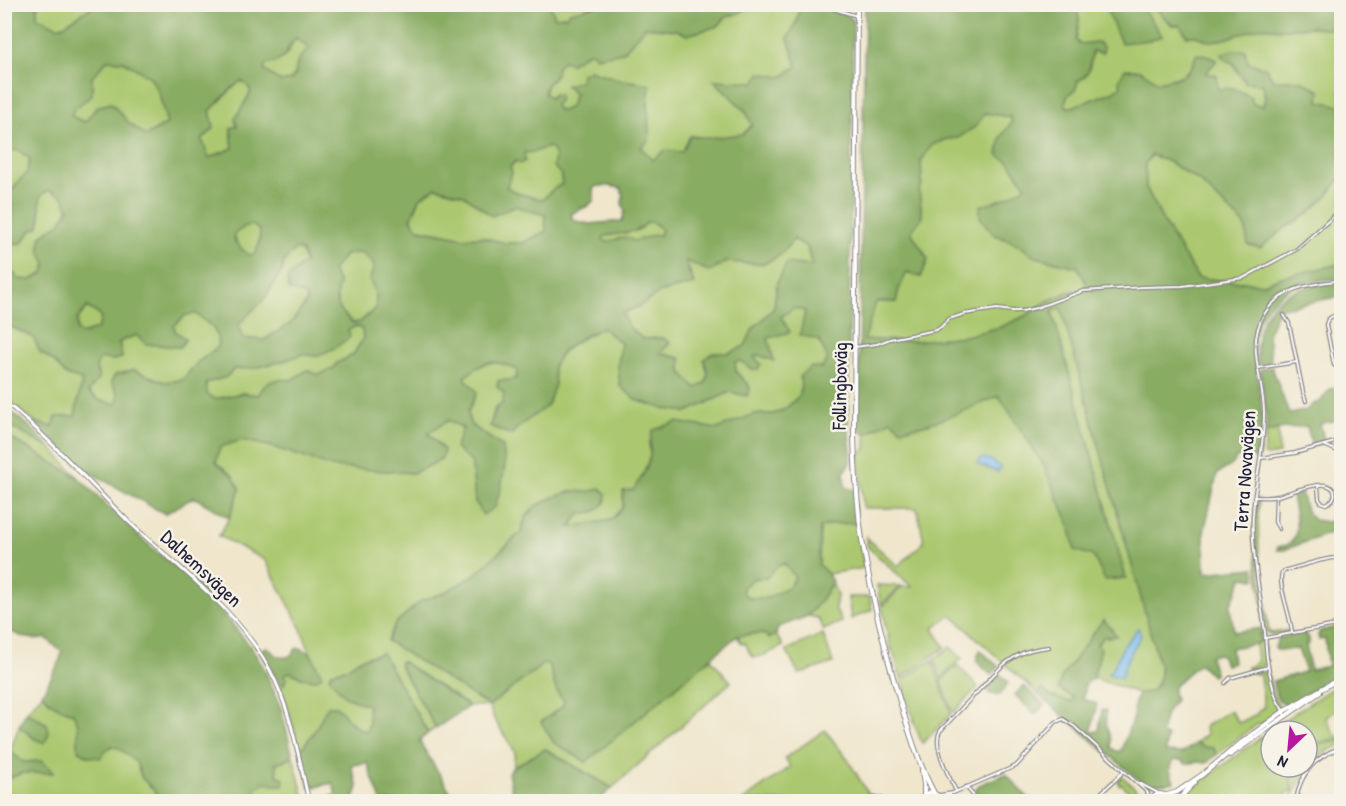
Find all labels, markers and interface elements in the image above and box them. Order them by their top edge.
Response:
street label: Follingboväg [825,342,853,431]
street label: Terra Novavägen [1226,409,1262,533]
street label: Dalhemsvägen [155,523,249,613]
north arrow [1259,719,1319,779]
text: N [1273,751,1291,774]

